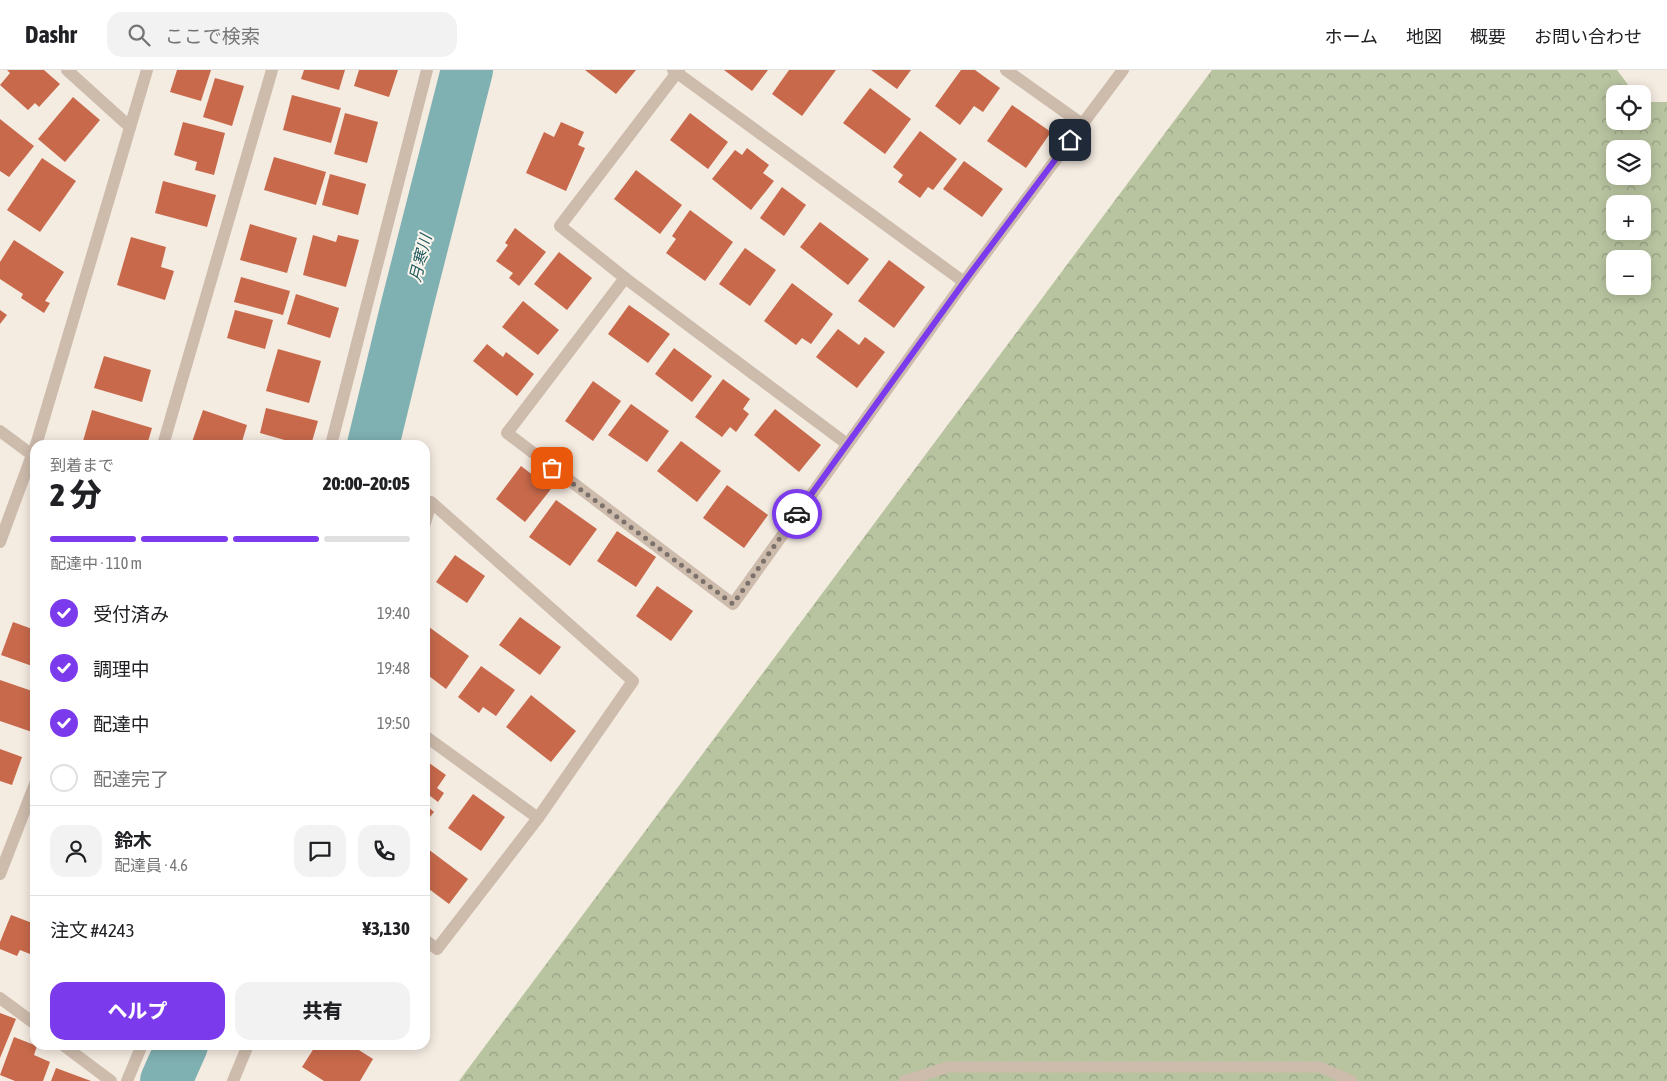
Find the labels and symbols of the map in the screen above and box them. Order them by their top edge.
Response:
pin [1049,119,1091,161]
water label: 月寒川 [405,231,435,283]
pin [531,447,573,489]
courier [772,489,822,539]

